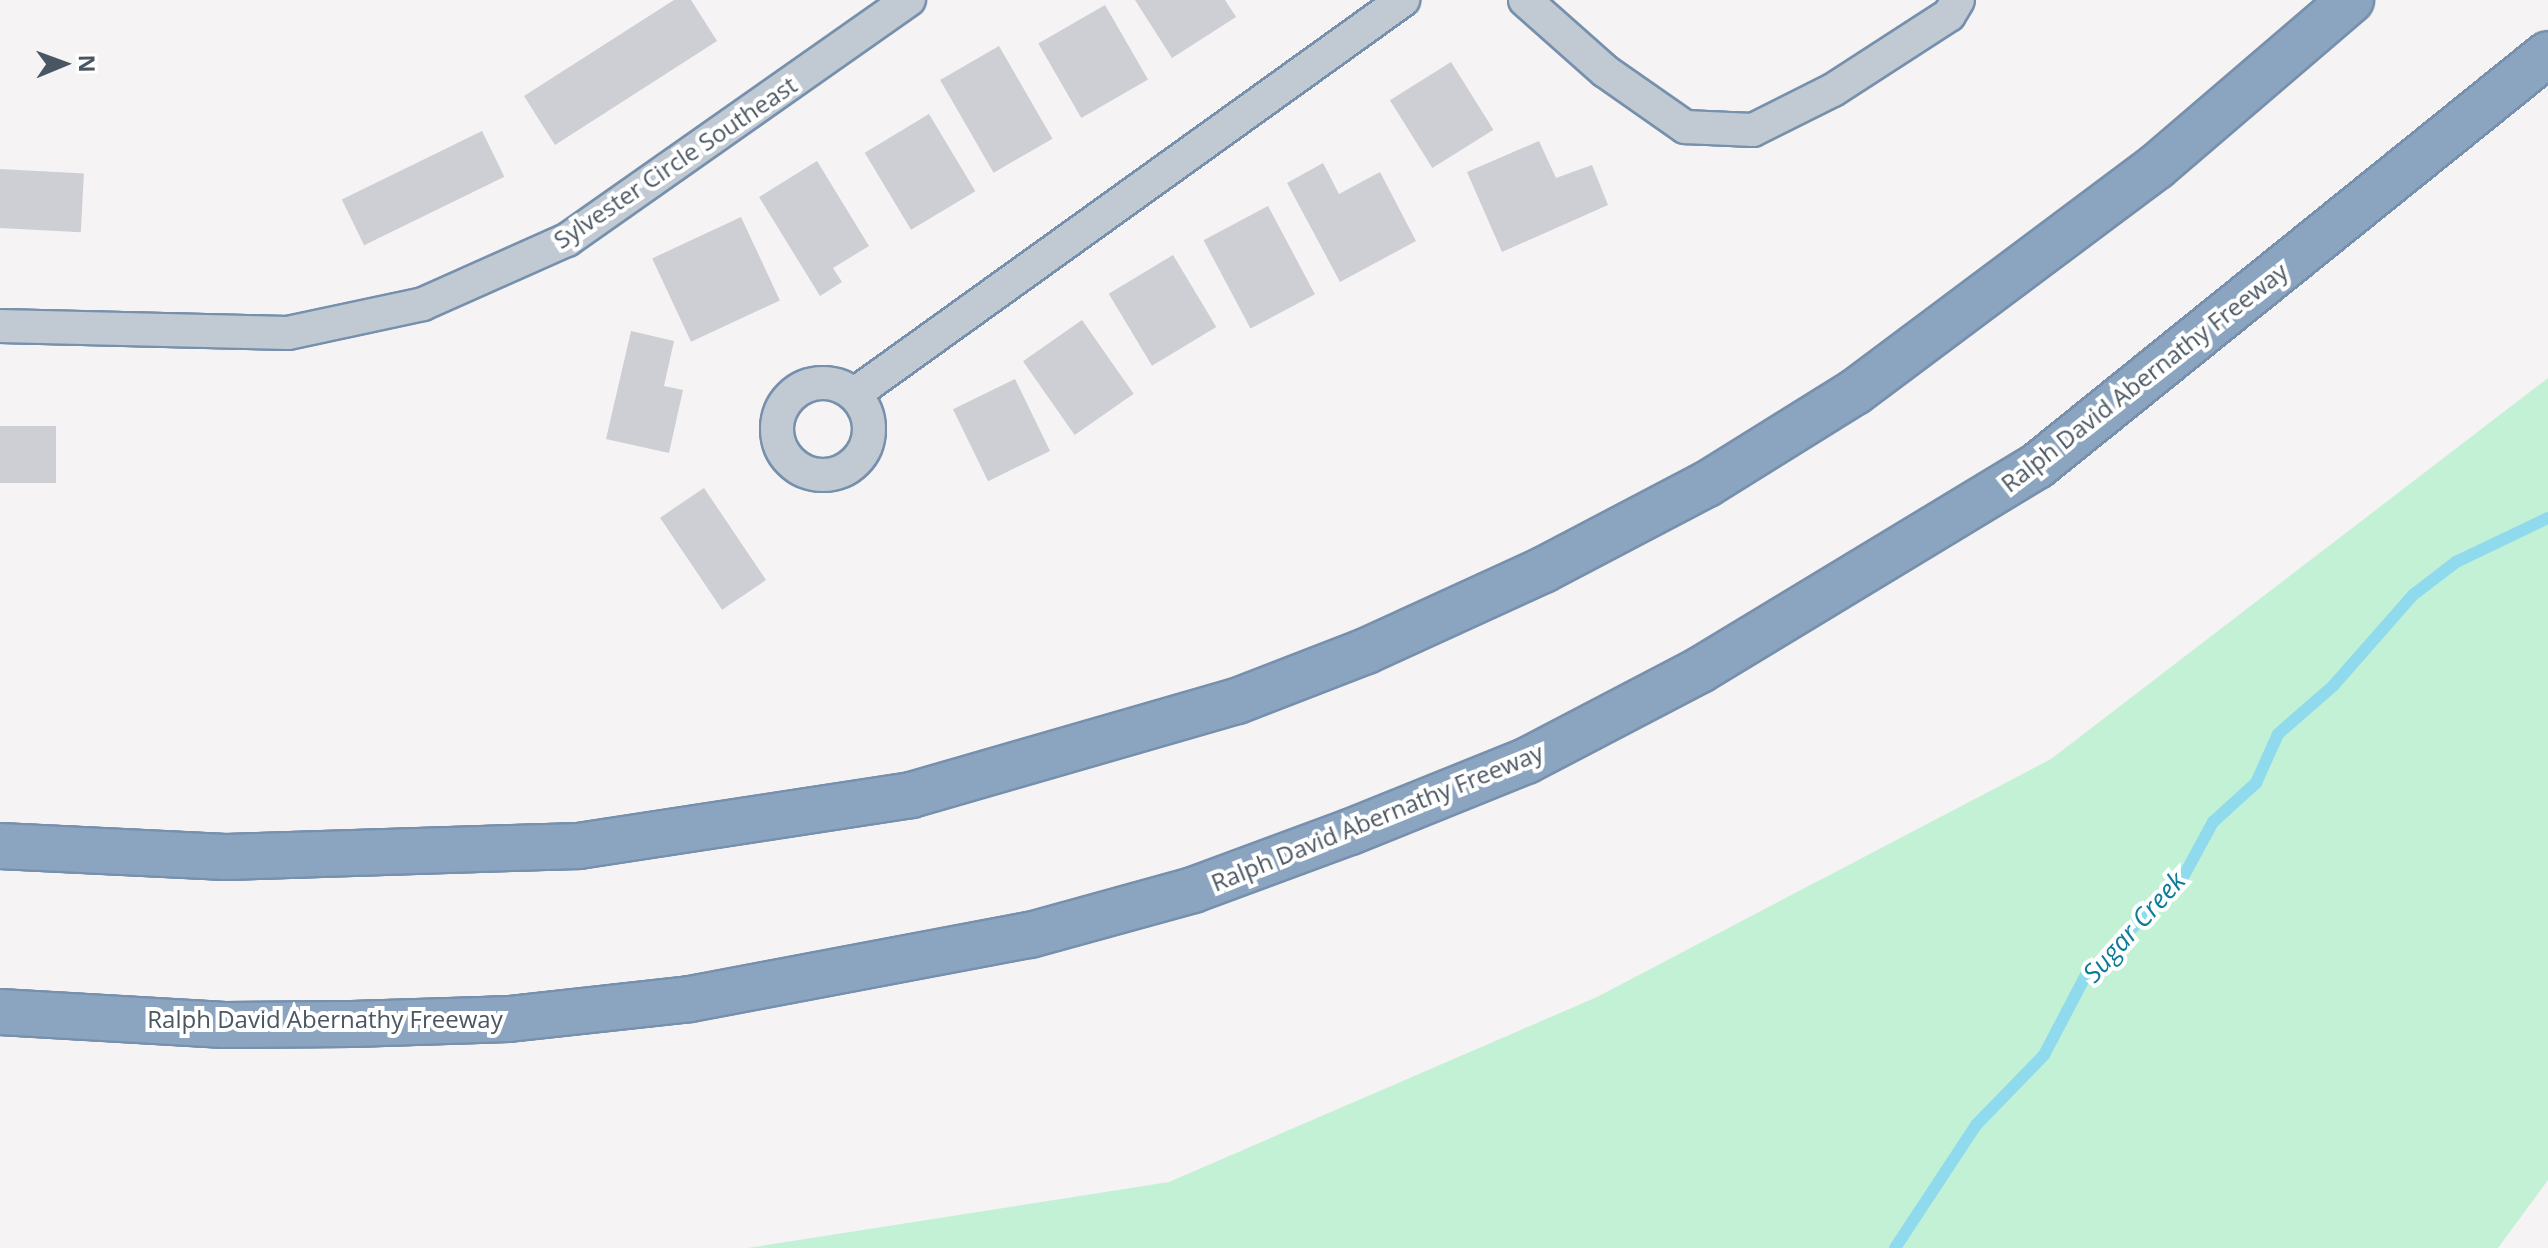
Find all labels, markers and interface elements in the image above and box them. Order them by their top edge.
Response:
north arrow [24,24,104,104]
text: N [73,54,103,73]
street label: Sylvester Circle Southeast [548,70,802,254]
street label: Ralph David Abernathy Freeway [1995,256,2293,498]
street label: Ralph David Abernathy Freeway [1207,737,1547,897]
water label: Sugar Creek [2076,865,2192,989]
street label: Ralph David Abernathy Freeway [147,1005,503,1033]

